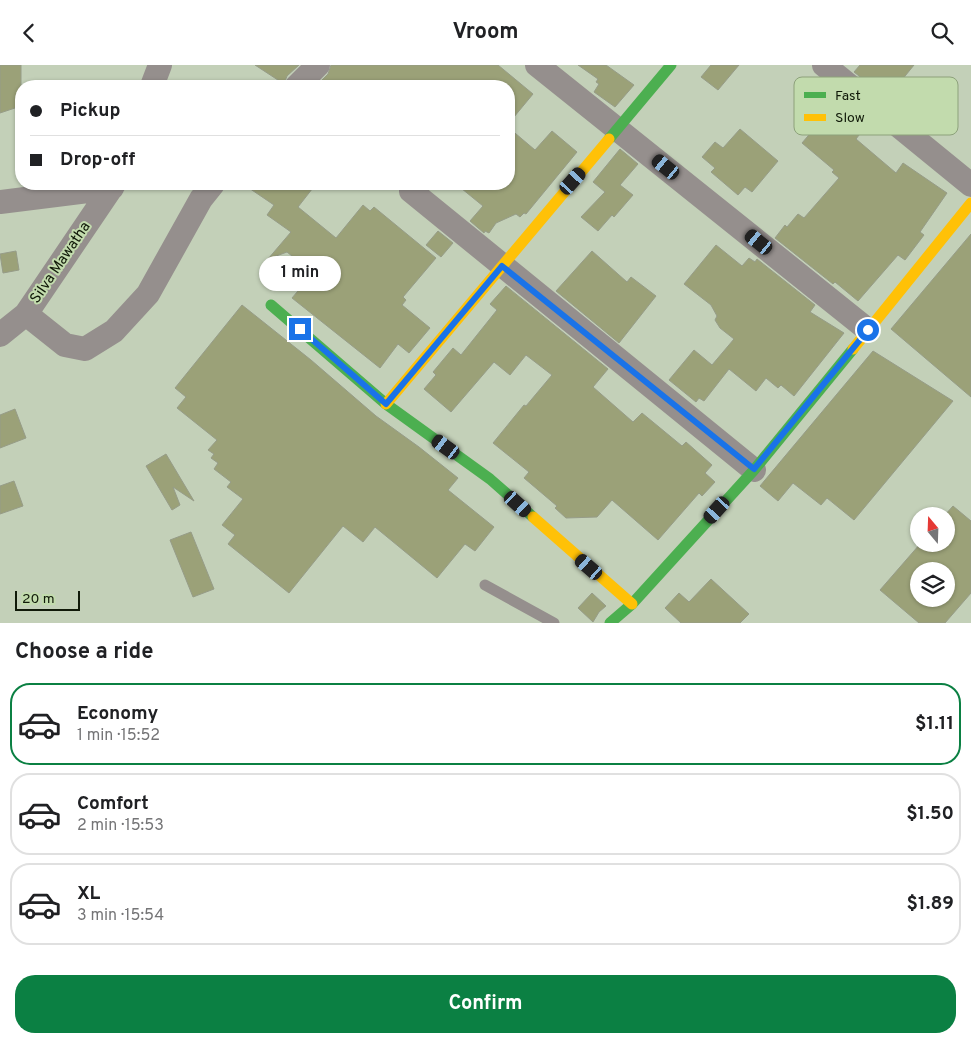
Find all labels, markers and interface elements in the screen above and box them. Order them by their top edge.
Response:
icon: back [15,19,43,47]
text: Vroom [452,19,519,46]
icon: search [928,19,956,47]
legend [794,77,958,135]
text: Fast [835,88,861,105]
text: Pickup [60,99,120,123]
text: Slow [835,110,865,127]
text: Drop-off [60,148,135,172]
car [649,152,682,182]
car [557,165,588,197]
street label: Silva Mawatha [27,218,95,308]
car [742,227,775,257]
callout: 1 min [259,257,341,291]
text: 1 min [281,263,319,283]
route end [289,318,311,340]
route start [857,319,879,341]
car [429,432,462,462]
car [501,488,534,520]
car [701,494,732,526]
north arrow [910,507,955,553]
map controls [910,507,955,607]
car [572,551,605,583]
button: layers [910,562,955,607]
scale bar [15,588,80,611]
text: 20 m [22,591,55,608]
text: Choose a ride [15,639,153,666]
icon: car [17,702,62,747]
text: Economy [77,702,158,726]
text: $1.11 [915,712,954,736]
text: 1 min · 15:52 [77,726,160,746]
icon: car [17,792,62,837]
text: Comfort [77,792,149,816]
text: $1.50 [906,802,954,826]
text: 2 min · 15:53 [77,816,164,836]
icon: car [17,882,62,927]
text: XL [77,882,100,906]
text: $1.89 [907,892,954,916]
text: 3 min · 15:54 [77,906,164,926]
button: Confirm [15,975,956,1033]

